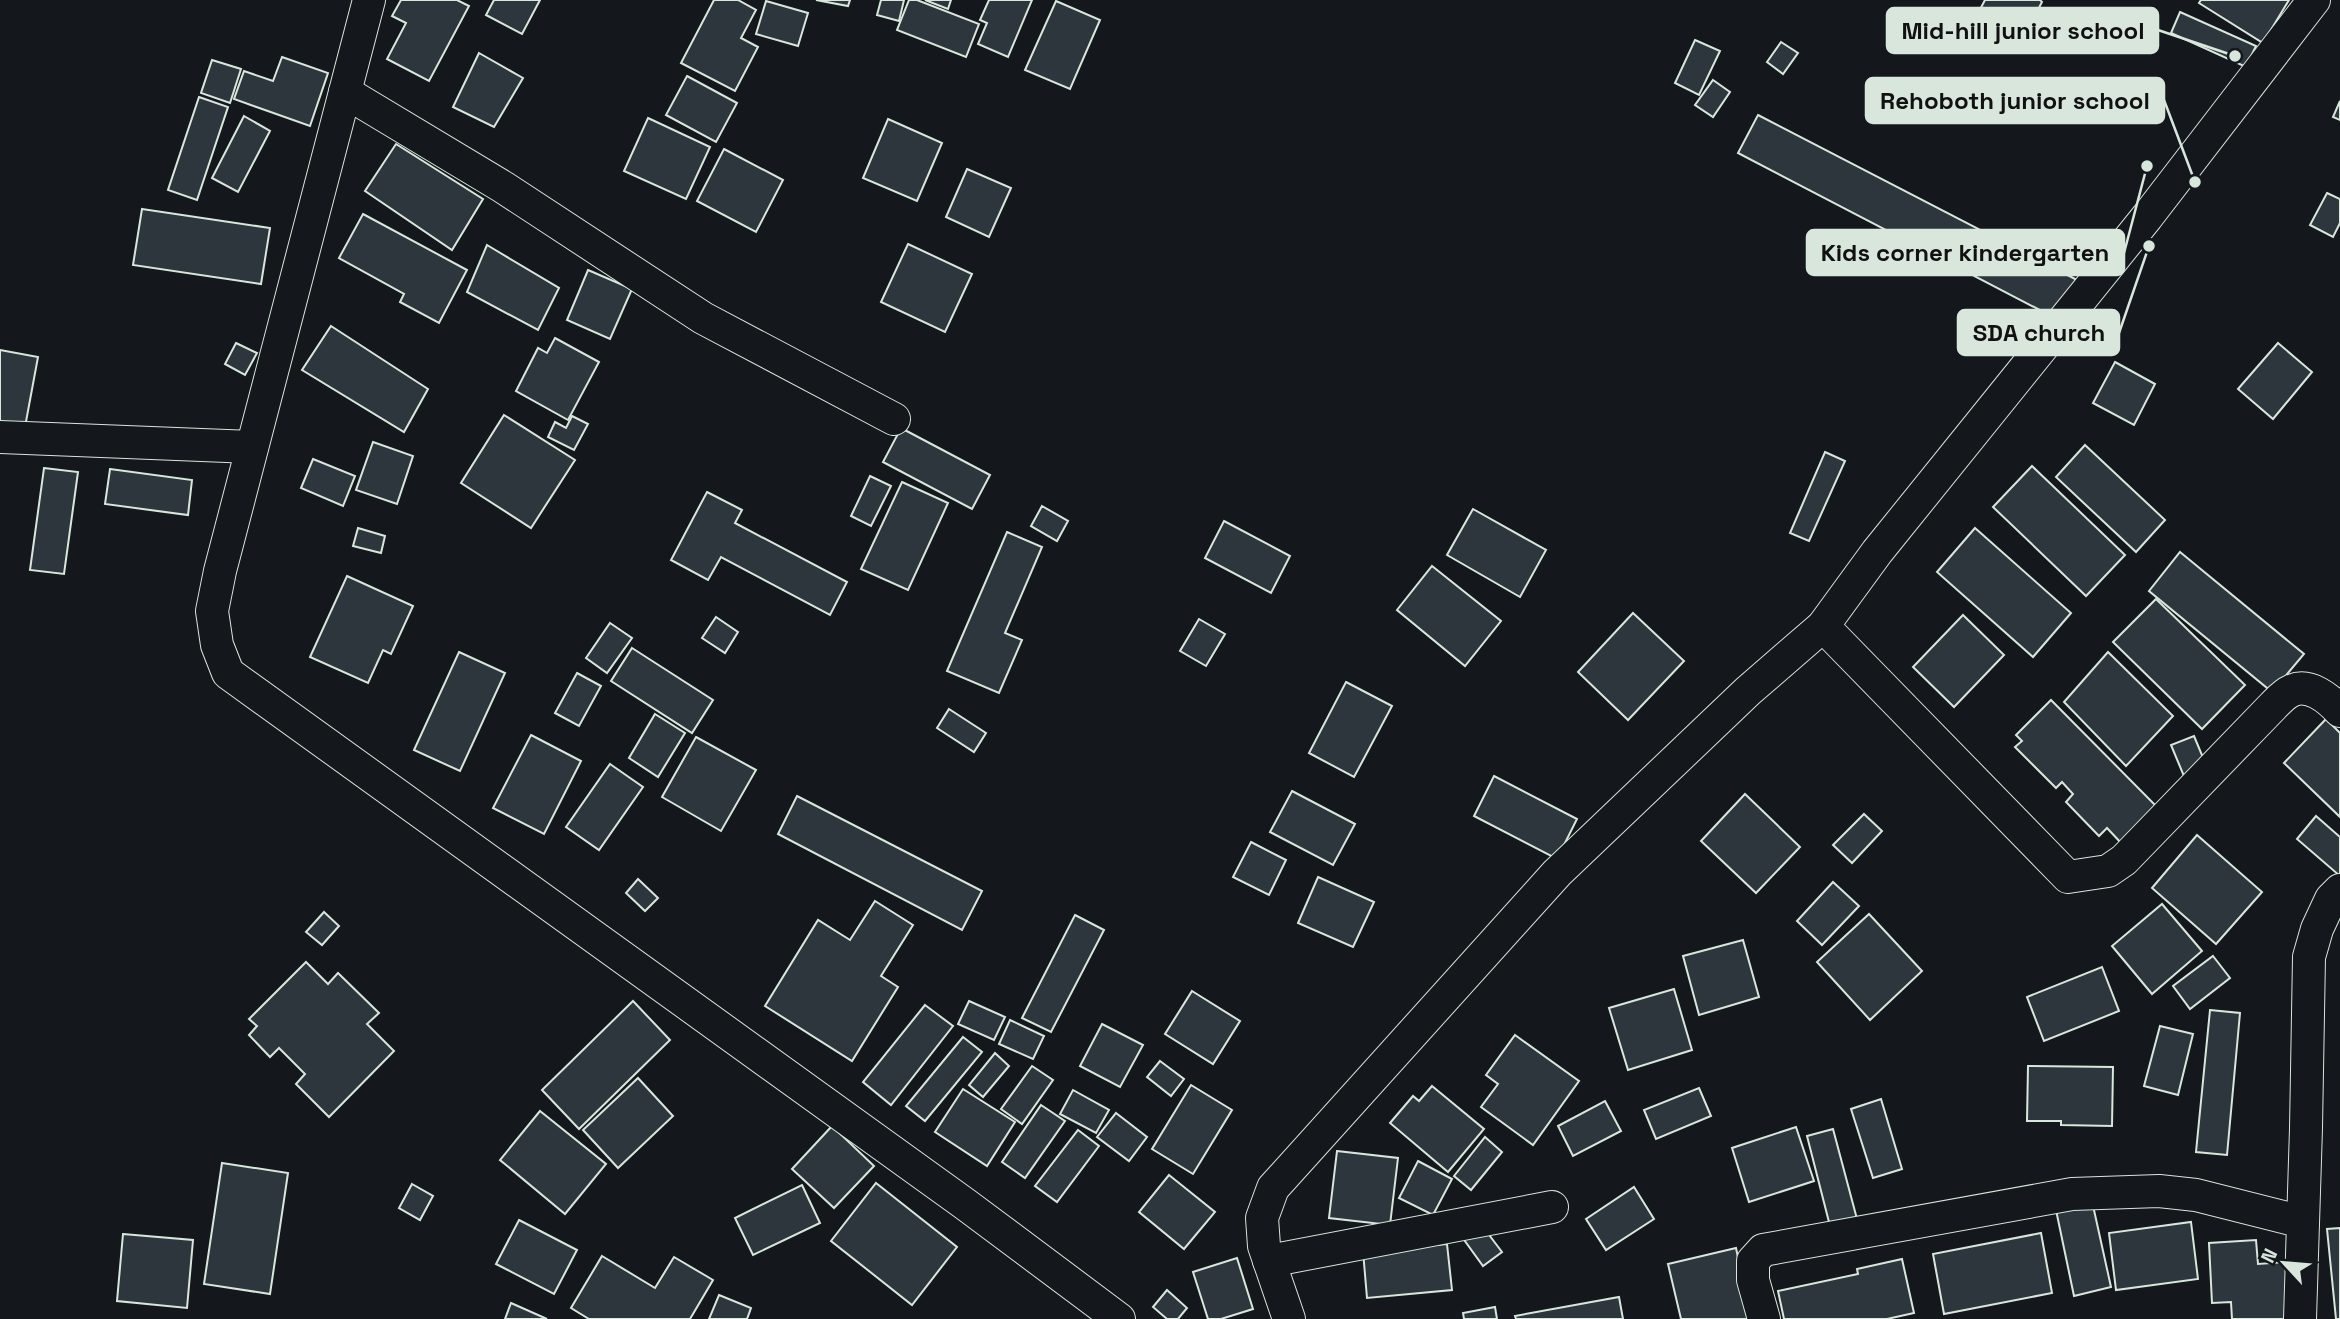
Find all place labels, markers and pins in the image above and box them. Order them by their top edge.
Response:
callout: Mid-hill junior school [1887,8,2158,53]
callout: Rehoboth junior school [1866,78,2164,123]
callout: Kids corner kindergarten [1807,230,2124,275]
callout: SDA church [1958,310,2119,355]

